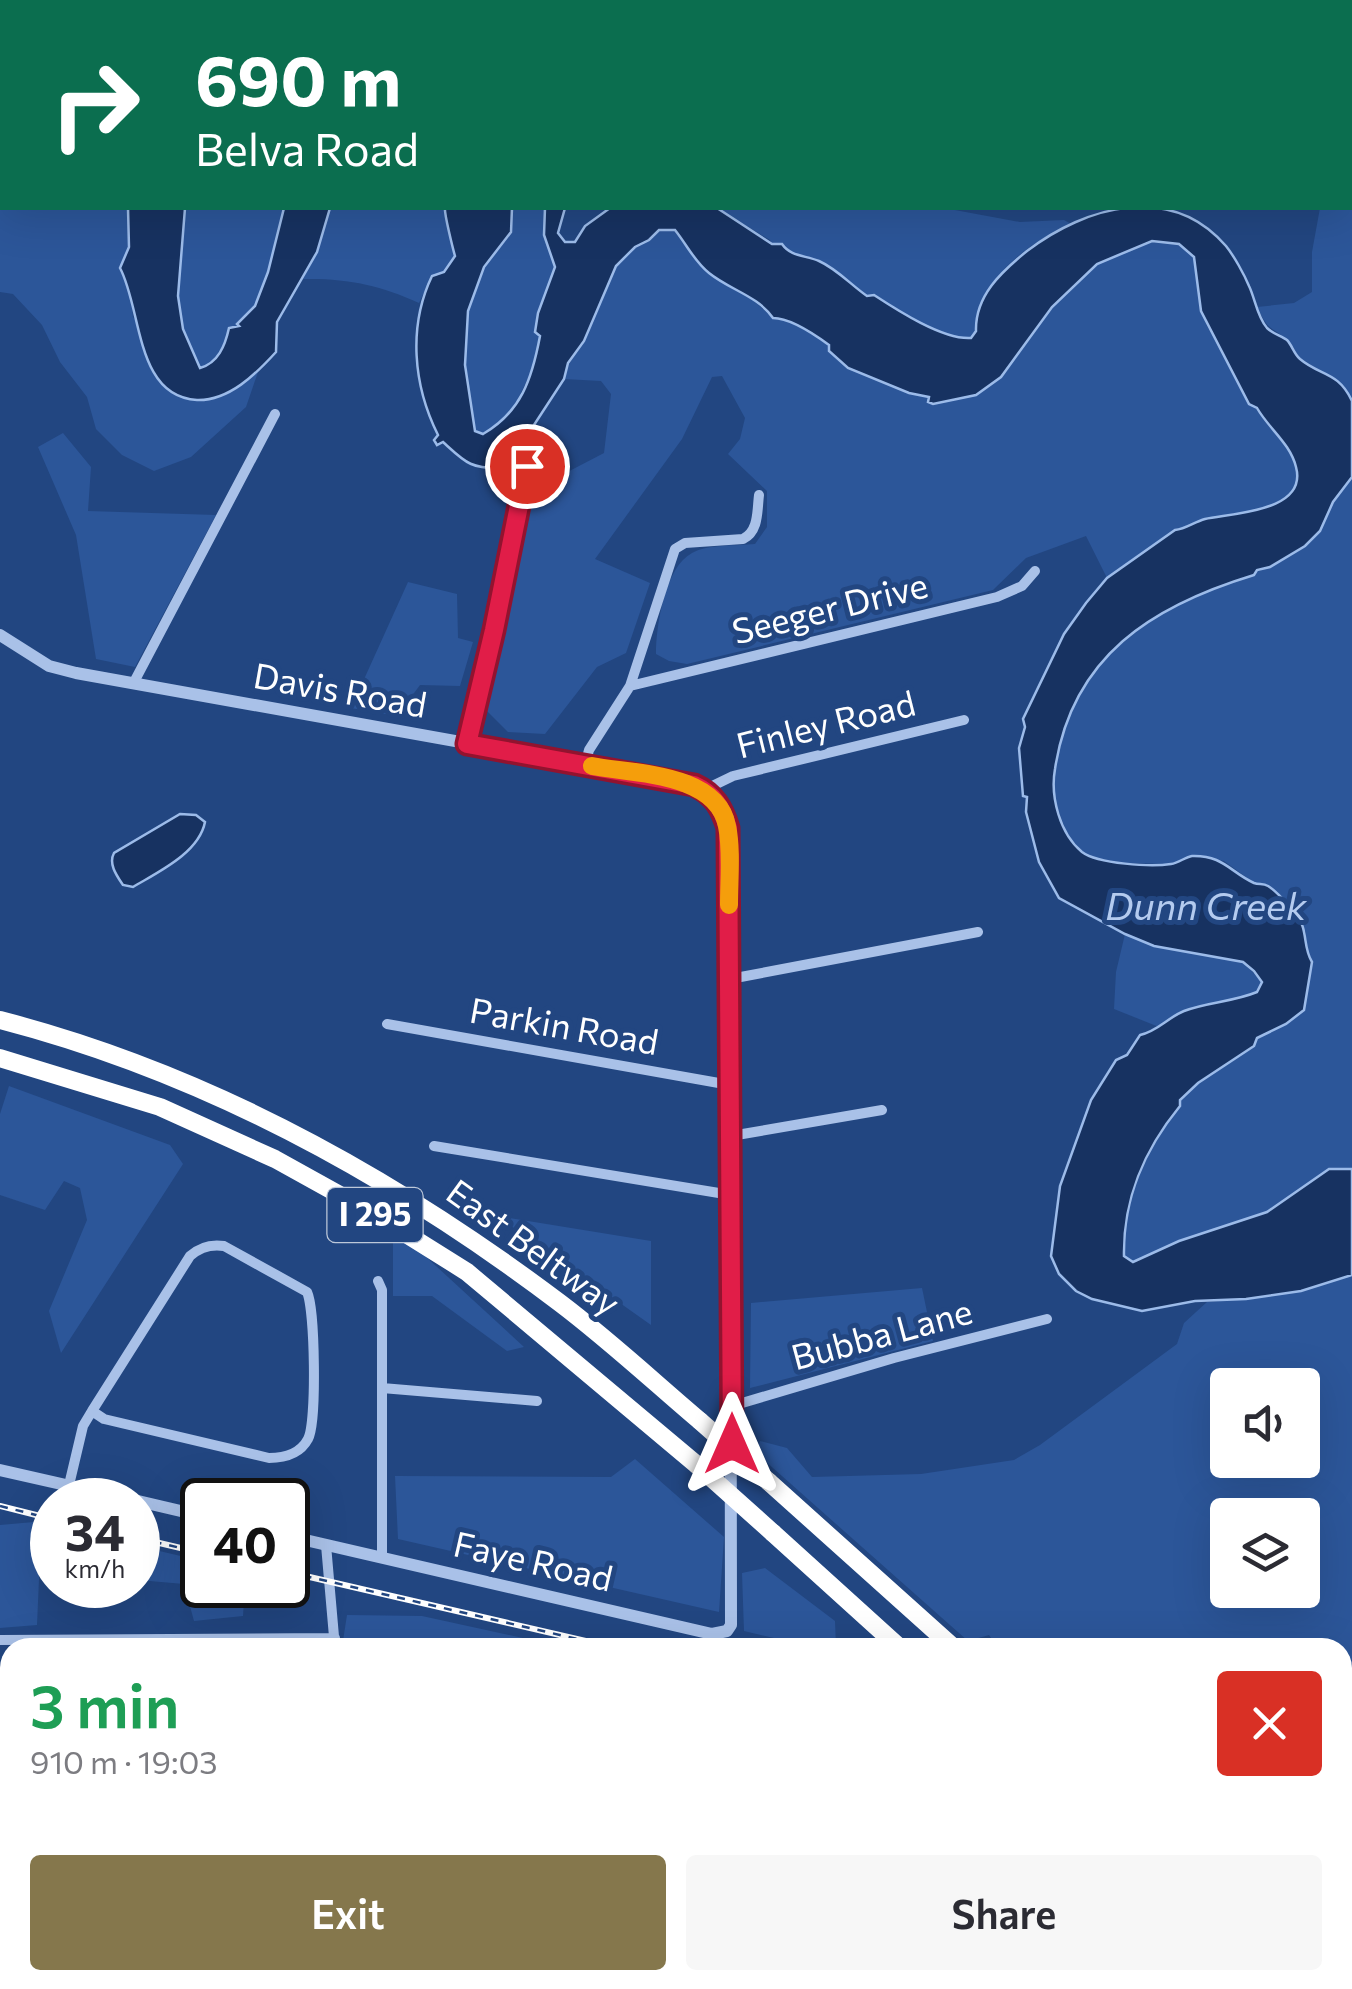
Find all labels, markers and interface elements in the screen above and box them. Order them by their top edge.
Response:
text: 690 m [195,35,401,120]
icon: right [30,40,160,170]
text: Belva Road [195,120,419,175]
pin [485,424,570,509]
icon: arrive [500,439,555,494]
street label: Seeger Drive [727,562,932,652]
street label: Davis Road [251,652,430,725]
street label: Finley Road [732,680,919,766]
water label: Dunn Creek [1105,881,1308,928]
street label: Parkin Road [467,987,662,1062]
street label: East Beltway [439,1169,630,1323]
road number: I 295 [328,1188,422,1242]
street label: Bubba Lane [786,1288,976,1377]
map controls [1210,1368,1320,1608]
button: sound [1210,1368,1320,1478]
position arrow [680,1392,784,1496]
speed limit sign: 40 [180,1478,310,1608]
button: layers [1210,1498,1320,1608]
text: 34 [65,1500,125,1561]
street label: Faye Road [450,1520,617,1599]
text: km/h [65,1553,125,1583]
text: 3 min [30,1667,179,1740]
button: close [1217,1671,1322,1776]
text: 910 m · 19:03 [30,1741,218,1781]
button: Exit [30,1855,666,1970]
button: Share [686,1855,1322,1970]

